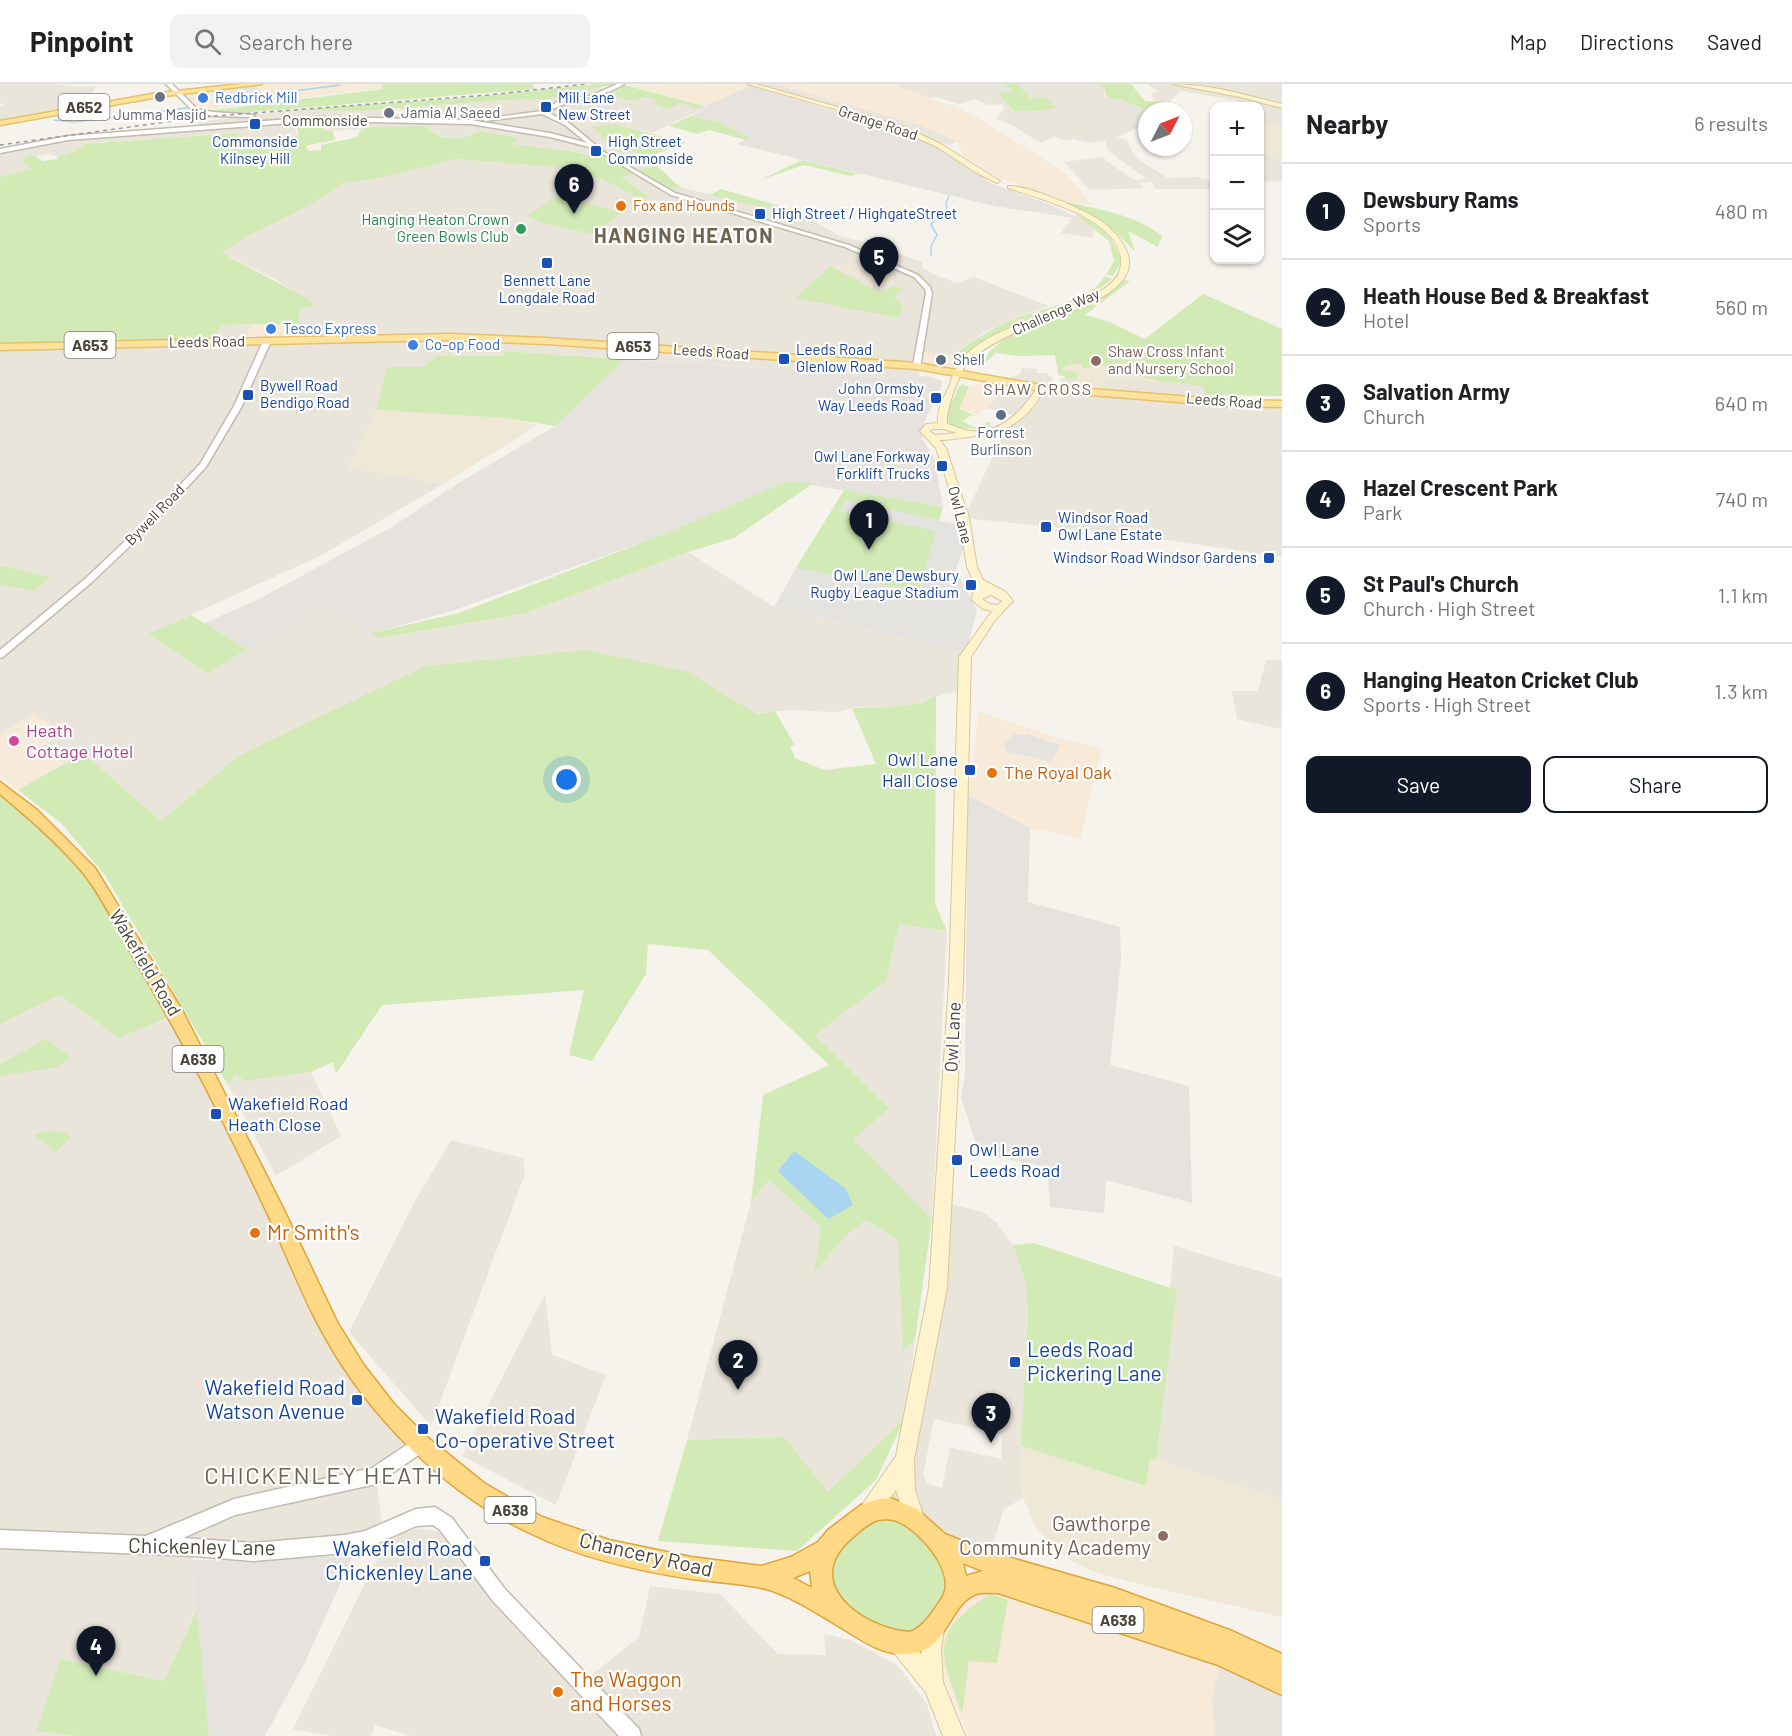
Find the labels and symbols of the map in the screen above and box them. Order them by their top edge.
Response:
place label: Redbrick Mill [215,88,298,106]
place label: Mill Lane New Street [558,88,631,123]
marker: Jumma Masjid [153,90,167,104]
marker: Redbrick Mill [196,91,210,105]
road number: A652 [58,94,110,120]
marker: Mill Lane New Street [539,100,553,114]
street label: Grange Road [836,101,920,143]
north arrow [1138,102,1192,156]
place label: Jamia Al Saeed [401,103,500,121]
place label: Jumma Masjid [113,105,207,123]
marker: Jamia Al Saeed [382,106,396,120]
street label: Commonside [282,111,368,129]
marker: Commonside Kilnsey Hill [248,117,262,131]
place label: Commonside Kilnsey Hill [212,132,298,167]
place label: High Street Commonside [608,132,693,167]
marker: High Street Commonside [589,144,603,158]
pin: 6 [554,164,594,214]
place label: Fox and Hounds [633,196,735,214]
marker: Fox and Hounds [614,199,628,213]
place label: High Street / HighgateStreet [772,204,957,222]
marker: High Street / HighgateStreet [753,207,767,221]
place label: Hanging Heaton Crown Green Bowls Club [361,210,509,245]
marker: Hanging Heaton Crown Green Bowls Club [514,222,528,236]
district label: HANGING HEATON [594,223,774,247]
pin: 5 [860,238,898,287]
marker: Bennett Lane Longdale Road [540,256,554,270]
place label: Bennett Lane Longdale Road [499,271,595,306]
street label: Challenge Way [1009,284,1102,338]
place label: Tesco Express [283,319,376,337]
marker: Tesco Express [264,322,278,336]
street label: Leeds Road [169,331,245,351]
road number: A653 [64,332,116,358]
road number: A653 [608,333,658,359]
place label: Co-op Food [425,335,500,353]
marker: Co-op Food [406,338,420,352]
street label: Leeds Road [672,339,750,363]
place label: Leeds Road Glenlow Road [796,340,883,375]
place label: Shaw Cross Infant and Nursery School [1108,342,1234,377]
place label: Shell [953,350,985,368]
marker: Leeds Road Glenlow Road [777,352,791,366]
marker: Shell [934,353,948,367]
marker: Shaw Cross Infant and Nursery School [1089,354,1103,368]
place label: Bywell Road Bendigo Road [260,376,350,411]
place label: John Ormsby Way Leeds Road [818,379,924,414]
district label: SHAW CROSS [983,379,1093,398]
marker: Bywell Road Bendigo Road [241,388,255,402]
street label: Leeds Road [1185,388,1263,412]
marker: John Ormsby Way Leeds Road [929,391,943,405]
marker: Forrest Burlinson [994,408,1008,422]
place label: Forrest Burlinson [970,423,1032,458]
place label: Owl Lane Forkway Forklift Trucks [814,447,930,482]
marker: Owl Lane Forkway Forklift Trucks [935,459,949,473]
street label: Bywell Road [121,480,188,549]
street label: Owl Lane [945,484,977,545]
pin: 1 [850,500,888,550]
place label: Windsor Road Owl Lane Estate [1058,508,1162,543]
marker: Windsor Road Owl Lane Estate [1039,520,1053,534]
place label: Windsor Road Windsor Gardens [1053,548,1257,566]
marker: Windsor Road Windsor Gardens [1262,551,1276,565]
place label: Owl Lane Dewsbury Rugby League Stadium [810,566,959,601]
marker: Owl Lane Dewsbury Rugby League Stadium [964,578,978,592]
place label: Heath Cottage Hotel [26,719,133,762]
marker: Heath Cottage Hotel [7,734,21,748]
place label: Owl Lane Hall Close [882,748,958,791]
place label: The Royal Oak [1004,761,1112,783]
marker: Owl Lane Hall Close [963,763,977,777]
your location [552,765,581,794]
marker: The Royal Oak [985,766,999,780]
street label: Wakefield Road [105,905,186,1020]
street label: Owl Lane [939,1001,965,1073]
road number: A638 [172,1046,224,1072]
place label: Wakefield Road Heath Close [228,1092,348,1135]
marker: Wakefield Road Heath Close [209,1107,223,1121]
place label: Owl Lane Leeds Road [969,1138,1060,1181]
marker: Owl Lane Leeds Road [950,1153,964,1167]
place label: Mr Smith's [267,1219,360,1244]
marker: Mr Smith's [248,1226,262,1240]
place label: Leeds Road Pickering Lane [1027,1336,1162,1385]
pin: 2 [718,1340,758,1390]
marker: Leeds Road Pickering Lane [1008,1355,1022,1369]
place label: Wakefield Road Watson Avenue [205,1374,345,1423]
marker: Wakefield Road Watson Avenue [350,1393,364,1407]
pin: 3 [972,1394,1010,1443]
place label: Wakefield Road Co-operative Street [435,1403,615,1452]
marker: Wakefield Road Co-operative Street [416,1422,430,1436]
district label: CHICKENLEY HEATH [204,1460,444,1489]
road number: A638 [484,1497,536,1523]
place label: Gawthorpe Community Academy [959,1510,1151,1559]
street label: Chancery Road [577,1526,716,1581]
marker: Gawthorpe Community Academy [1156,1529,1170,1543]
street label: Chickenley Lane [128,1532,276,1559]
place label: Wakefield Road Chickenley Lane [325,1535,473,1584]
marker: Wakefield Road Chickenley Lane [478,1554,492,1568]
road number: A638 [1092,1607,1144,1633]
pin: 4 [76,1626,116,1676]
place label: The Waggon and Horses [570,1666,682,1715]
marker: The Waggon and Horses [551,1685,565,1699]

